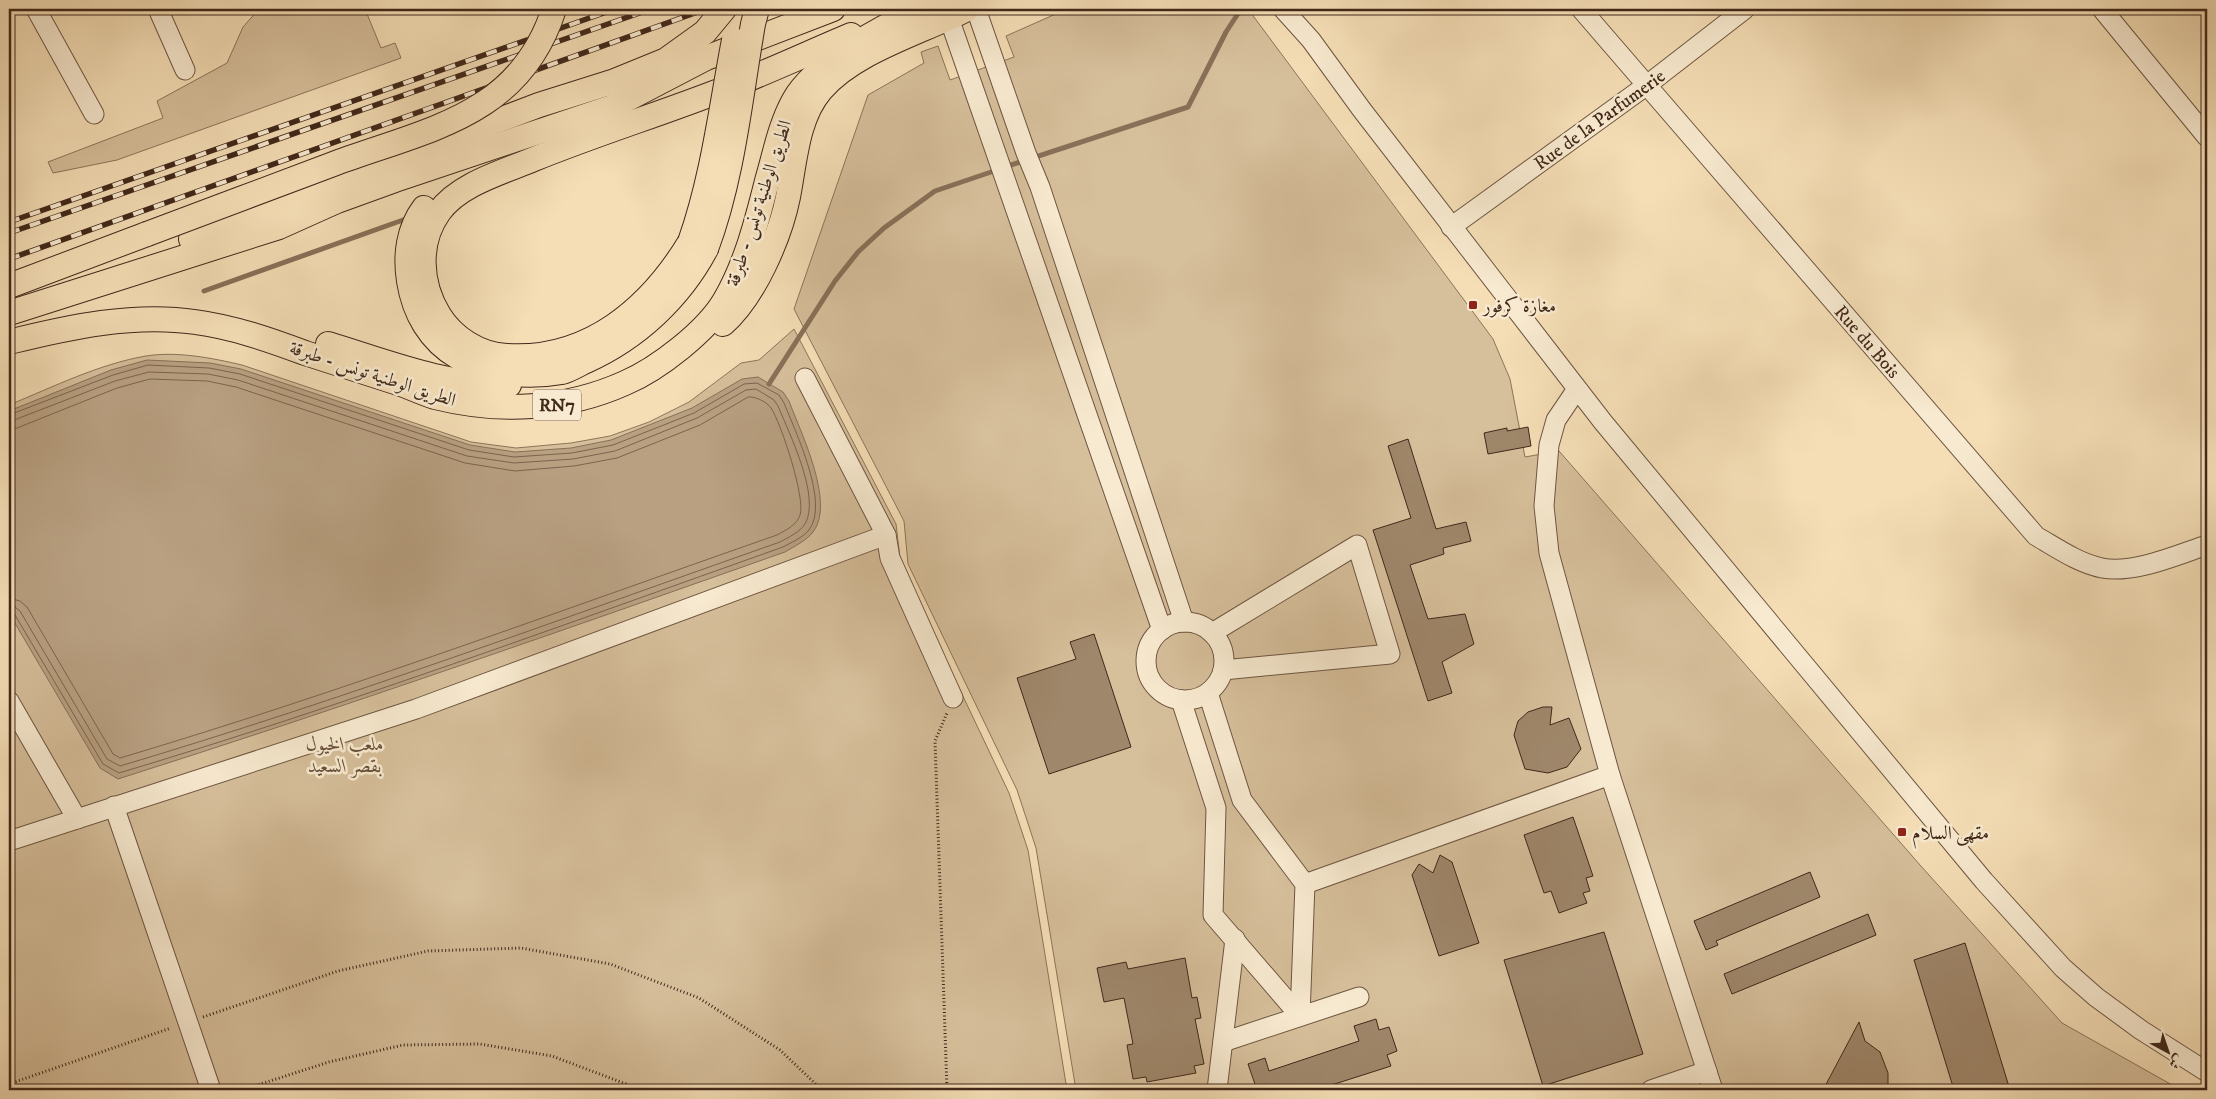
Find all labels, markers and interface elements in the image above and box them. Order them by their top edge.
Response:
street label: Rue de la Parfumerie [1530,65,1670,175]
street label: الطريق الوطنية تونس - طبرقة [722,117,798,290]
place label: مغازة كرفور [1481,295,1556,318]
marker: مغازة كرفور [1467,299,1479,311]
street label: Rue du Bois [1829,301,1905,383]
street label: الطريق الوطنية تونس - طبرقة [286,337,459,413]
road number: RN7 [533,390,581,420]
park label: ملعب الخيول بقصر السعيد [306,733,384,778]
place label: مقهى السلام [1912,822,1989,849]
marker: مقهى السلام [1896,826,1908,838]
north arrow [2144,1026,2194,1076]
text: ش [2165,1050,2187,1073]

